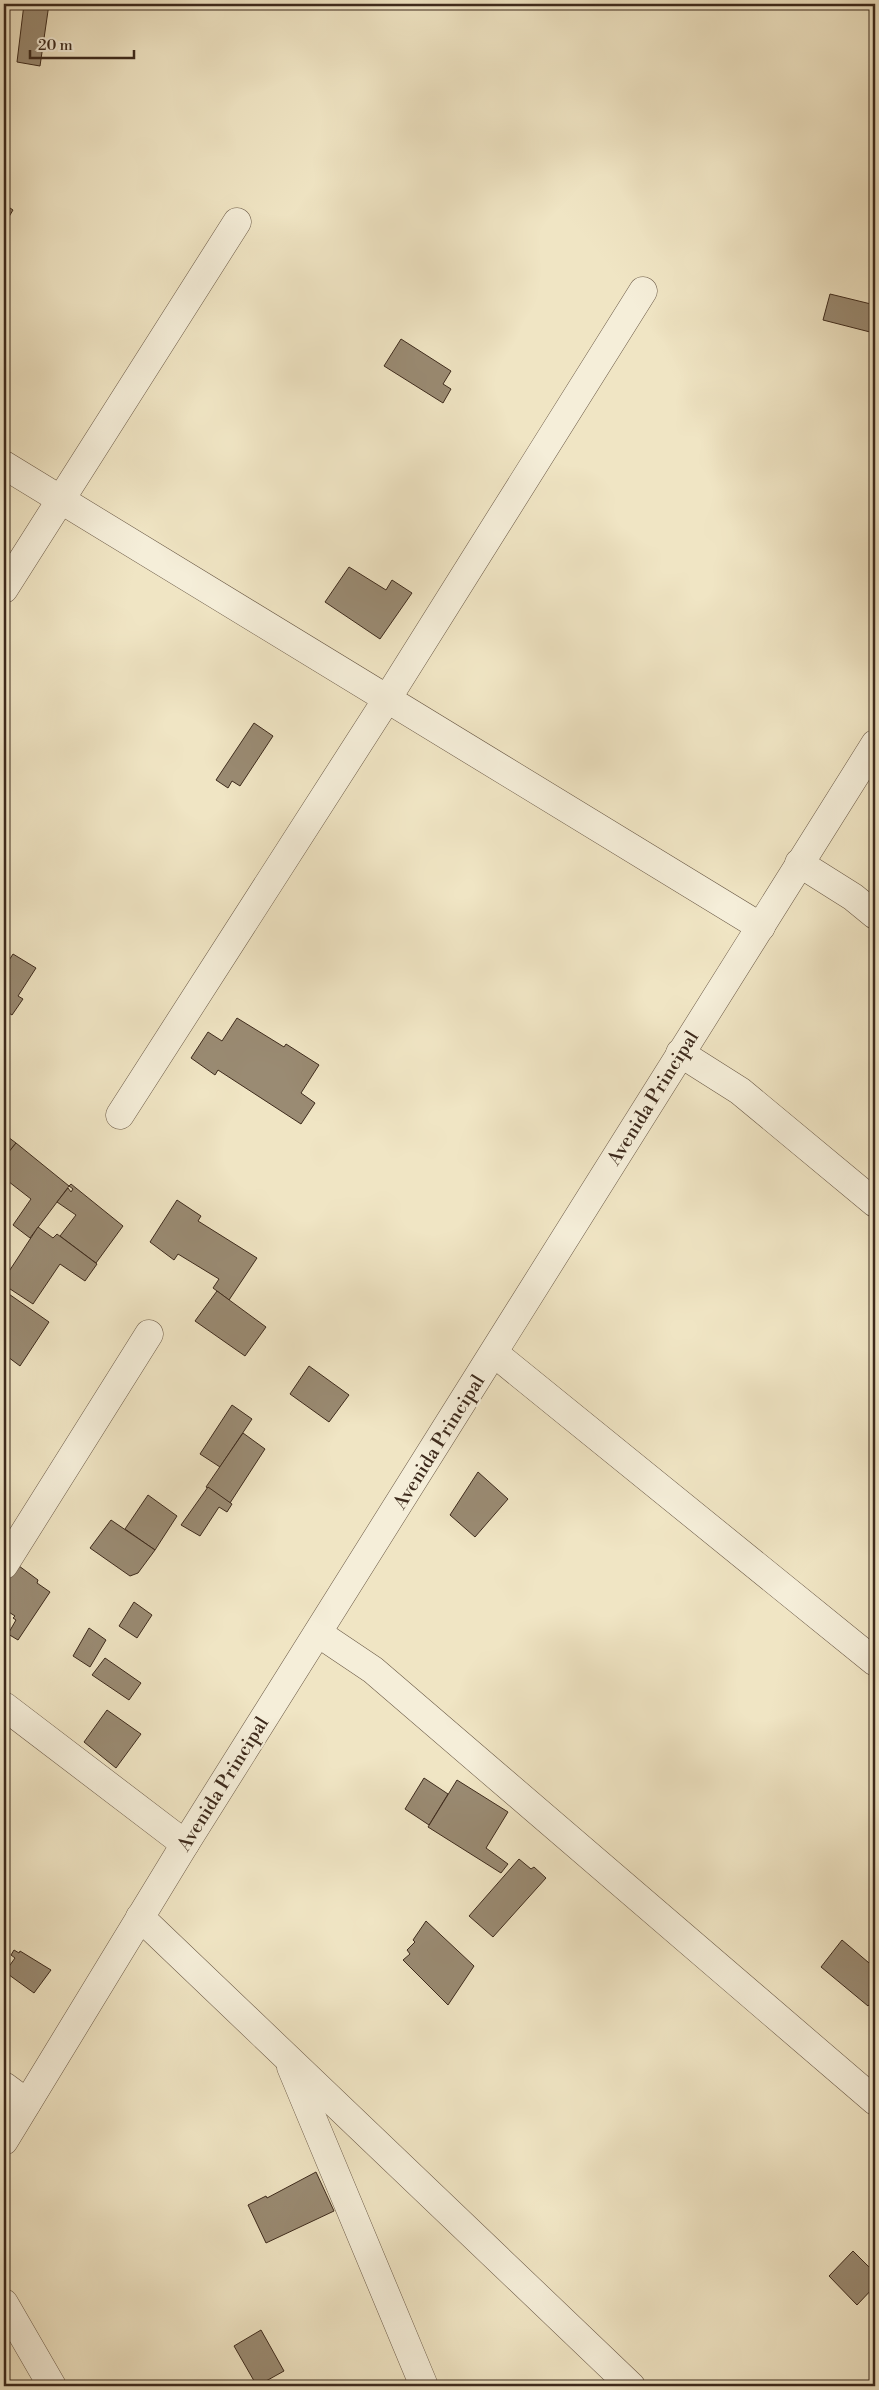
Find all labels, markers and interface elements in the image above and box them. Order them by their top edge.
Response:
scale bar [30,28,134,60]
text: 20 m [38,36,73,55]
street label: Avenida Principal [601,1026,704,1171]
street label: Avenida Principal [387,1370,490,1515]
street label: Avenida Principal [171,1712,274,1857]

